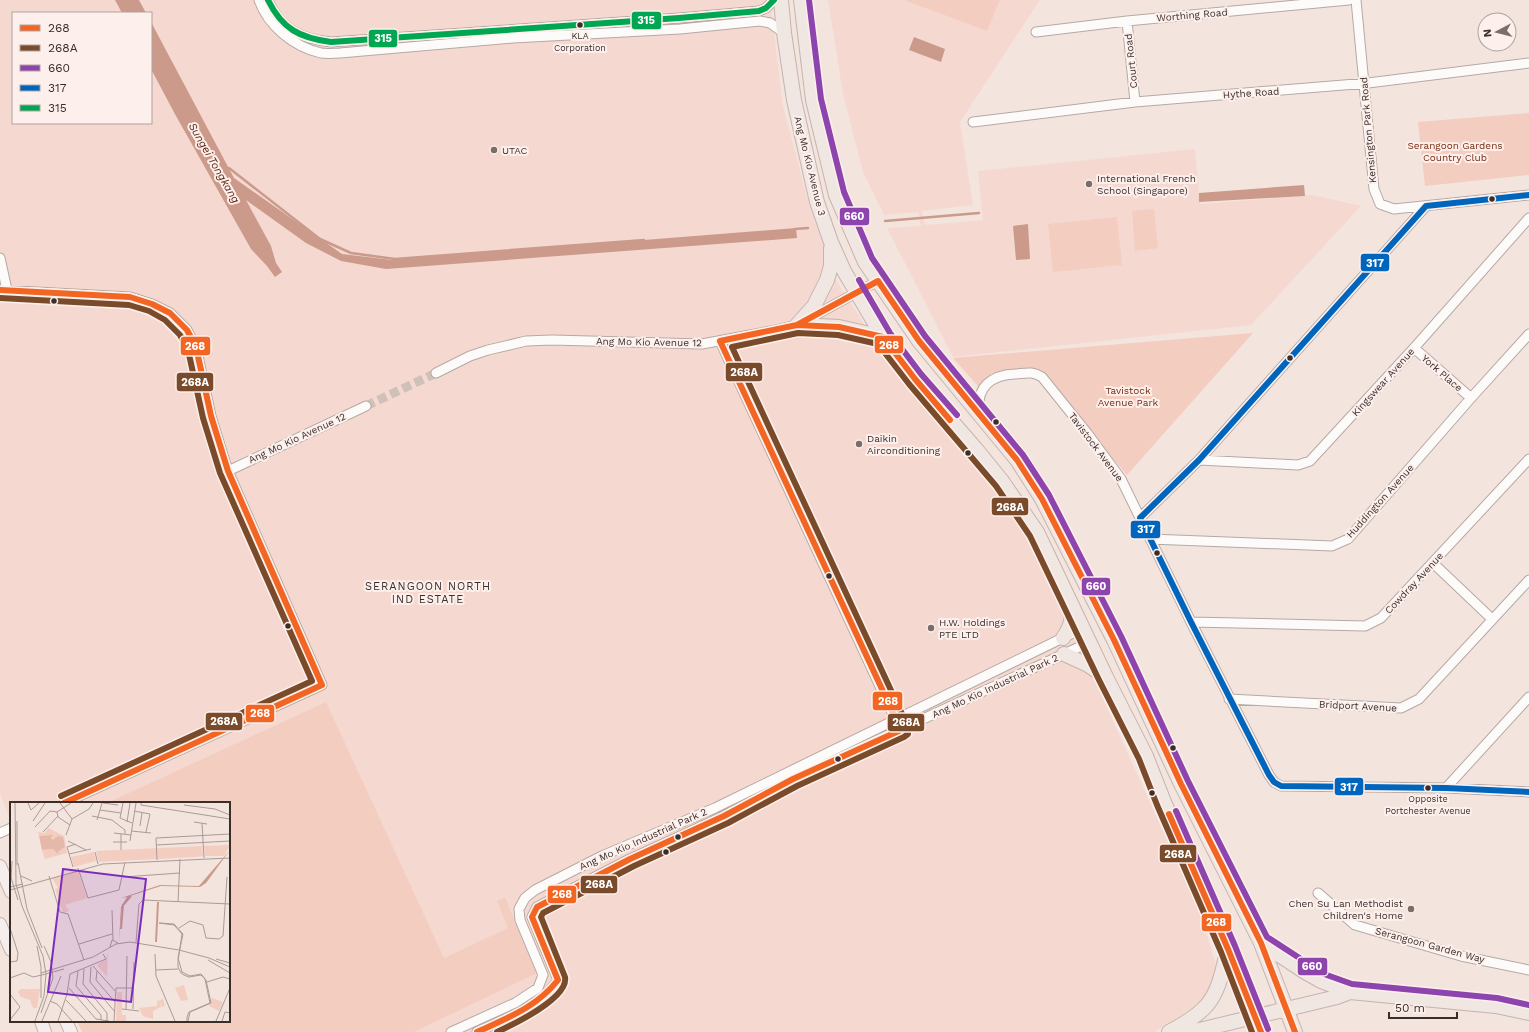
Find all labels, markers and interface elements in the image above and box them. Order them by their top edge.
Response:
street label: Worthing Road [1156,6,1228,24]
line badge: 315 [631,11,662,30]
legend [12,12,152,124]
north arrow [1477,12,1517,52]
text: 315 [637,14,655,27]
marker: KLA Corporation [575,20,585,30]
text: 268 [48,21,70,35]
text: N [1481,28,1495,38]
line badge: 315 [368,29,398,48]
place label: KLA Corporation [554,31,606,53]
text: 315 [374,32,392,45]
street label: Court Road [1123,33,1139,89]
text: 268A [48,41,78,55]
text: 660 [48,61,70,75]
street label: Kensington Park Road [1358,76,1378,184]
text: 317 [48,81,67,95]
street label: Hythe Road [1222,86,1280,100]
text: 315 [48,101,67,115]
street label: Ang Mo Kio Avenue 3 [792,115,828,217]
water label: Sungei Tongkang [186,120,242,206]
park label: Serangoon Gardens Country Club [1407,140,1503,163]
marker: UTAC [489,145,499,155]
place label: UTAC [502,145,528,156]
place label: International French School (Singapore) [1097,173,1196,196]
marker: International French School (Singapore) [1084,179,1094,189]
unlabelled marker [1487,194,1497,204]
line badge: 660 [839,207,870,226]
text: 660 [844,210,864,223]
line badge: 317 [1360,253,1390,272]
text: 317 [1366,257,1384,270]
unlabelled marker [49,296,59,306]
line badge: 268 [874,335,904,354]
line badge: 268 [180,336,211,356]
street label: Ang Mo Kio Avenue 12 [596,336,702,348]
text: 268 [879,339,899,352]
text: 268 [185,340,205,353]
street label: Kingswear Avenue [1350,346,1417,418]
street label: York Place [1419,352,1465,394]
unlabelled marker [1285,353,1295,363]
line badge: 268A [725,362,763,382]
text: 268A [730,366,758,379]
line badge: 268A [176,372,214,392]
text: 268A [181,376,209,389]
park label: Tavistock Avenue Park [1098,385,1158,408]
street label: Tavistock Avenue [1067,410,1126,484]
street label: Ang Mo Kio Avenue 12 [247,411,347,465]
unlabelled marker [991,417,1001,427]
place label: Daikin Airconditioning [867,433,941,456]
marker: Daikin Airconditioning [854,439,864,449]
unlabelled marker [963,448,973,458]
street label: Huddington Avenue [1344,462,1416,540]
line badge: 268A [991,497,1029,516]
text: 268A [996,501,1024,514]
line badge: 317 [1130,520,1161,539]
text: 317 [1137,523,1155,536]
unlabelled marker [1152,548,1162,558]
street label: Cowdray Avenue [1383,550,1445,616]
unlabelled marker [824,571,834,581]
line badge: 660 [1081,577,1111,596]
district label: SERANGOON NORTH IND ESTATE [365,580,491,606]
text: 660 [1086,580,1106,593]
place label: H.W. Holdings PTE LTD [939,617,1005,640]
unlabelled marker [283,621,293,631]
marker: H.W. Holdings PTE LTD [926,623,936,633]
street label: Ang Mo Kio Industrial Park 2 [930,652,1060,720]
line badge: 268 [872,691,903,711]
text: 268 [878,695,898,708]
street label: Bridport Avenue [1319,698,1398,714]
line badge: 268 [245,704,275,723]
text: 268 [250,707,270,720]
line badge: 268A [205,712,243,731]
line badge: 268A [887,713,925,732]
text: 268A [210,715,238,728]
text: 268A [892,716,920,729]
unlabelled marker [1168,743,1178,753]
unlabelled marker [833,754,843,764]
line badge: 317 [1334,777,1364,796]
text: 317 [1340,781,1358,794]
marker: Opposite Portchester Avenue [1423,783,1433,793]
unlabelled marker [1147,788,1157,798]
place label: Opposite Portchester Avenue [1385,794,1471,816]
inset map [10,802,230,1022]
street label: Ang Mo Kio Industrial Park 2 [578,806,708,872]
unlabelled marker [673,832,683,842]
line badge: 268A [1159,844,1197,863]
unlabelled marker [661,847,671,857]
text: 268A [1164,848,1192,861]
line badge: 268A [580,875,618,894]
text: 268A [585,878,613,891]
line badge: 268 [547,885,577,904]
text: 268 [552,888,572,901]
place label: Chen Su Lan Methodist Children's Home [1289,898,1404,921]
marker: Chen Su Lan Methodist Children's Home [1406,904,1416,914]
line badge: 268 [1201,913,1232,932]
text: 268 [1206,916,1226,929]
street label: Serangoon Garden Way [1374,925,1487,965]
line badge: 660 [1297,957,1328,976]
text: 660 [1302,960,1322,973]
scale bar [1389,994,1457,1020]
text: 50 m [1395,1001,1425,1015]

